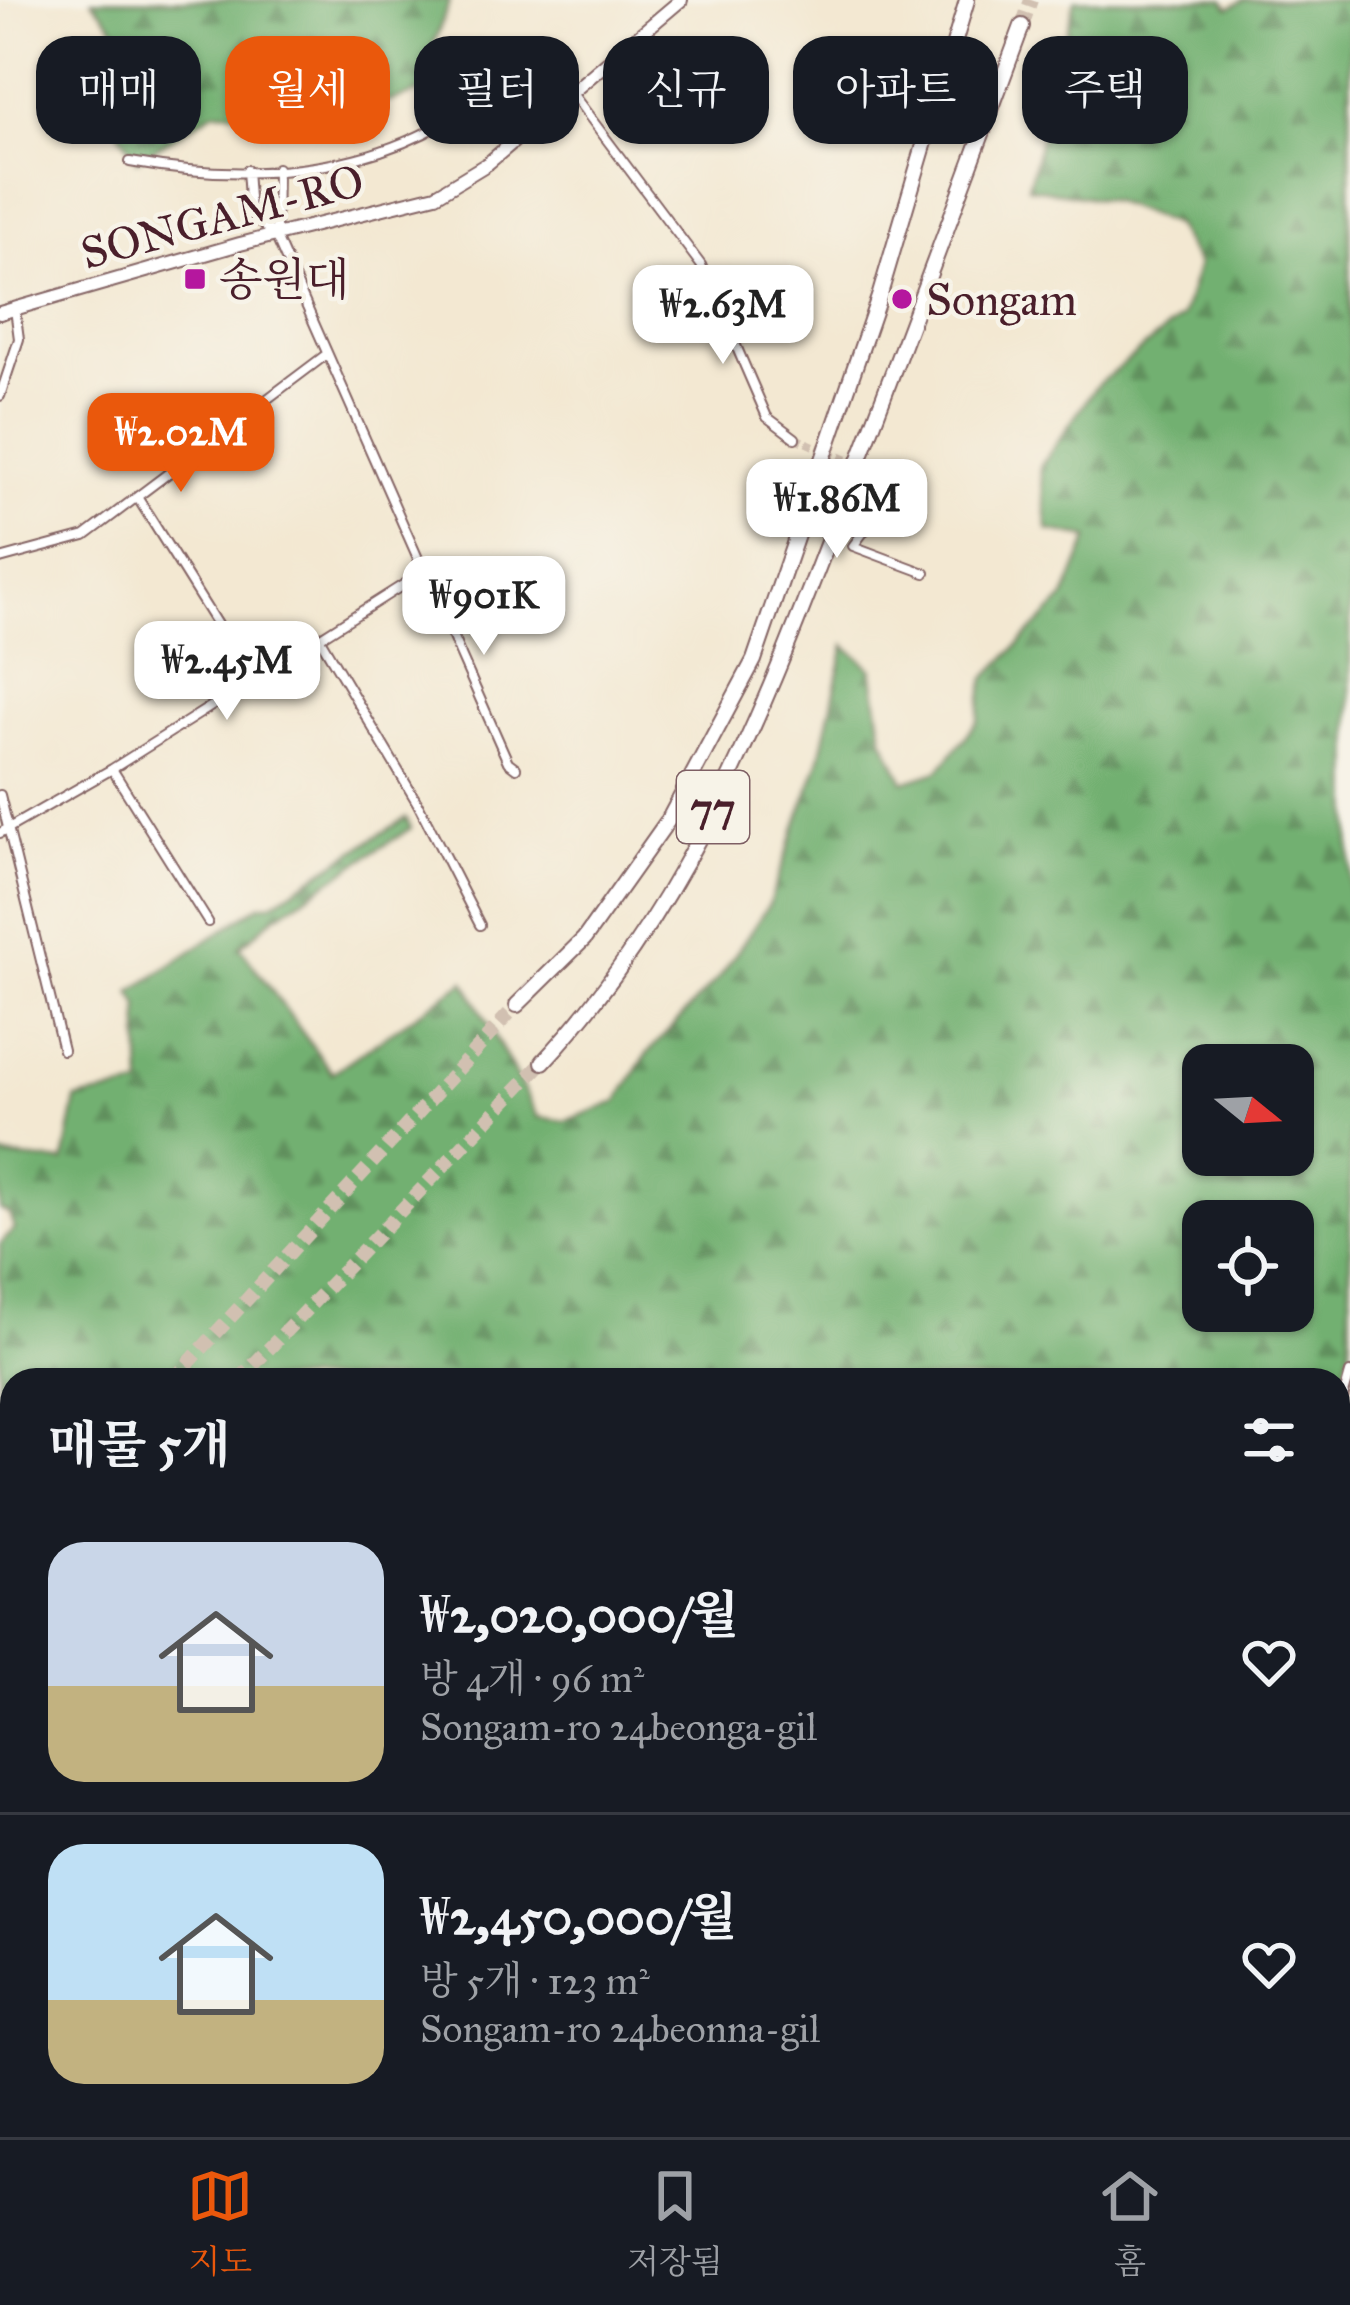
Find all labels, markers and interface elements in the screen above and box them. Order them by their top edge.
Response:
chip: 매매 [36,36,201,144]
chip: 월세 [225,36,390,144]
chip: 필터 [414,36,579,144]
chip: 신규 [603,36,769,144]
chip: 아파트 [793,36,998,144]
chip: 주택 [1022,36,1188,144]
street label: SONGAM-RO [75,152,369,281]
place label: 송원대 [219,252,349,307]
pin: ₩2.63M [625,265,821,367]
marker: 송원대 [182,266,208,292]
place label: Songam [926,272,1077,327]
text: ₩2.63M [660,280,786,328]
marker: Songam [889,286,915,312]
pin: ₩2.02M [83,393,279,495]
text: ₩2.02M [114,408,248,456]
pin: ₩1.86M [739,459,935,561]
text: ₩1.86M [773,474,901,522]
pin: ₩901K [400,556,568,658]
text: ₩901K [429,571,539,619]
pin: ₩2.45M [129,621,325,723]
text: ₩2.45M [161,636,293,684]
road number: 77 [677,771,749,843]
north arrow [1182,1044,1314,1176]
map controls [1182,1044,1314,1332]
button: locate [1182,1200,1314,1332]
icon: filters [1236,1407,1302,1473]
text: 매물 5개 [48,1414,231,1476]
text: ₩2,020,000/월 [420,1584,739,1646]
icon: home [144,1590,288,1734]
icon: heart [1236,1629,1302,1695]
text: 방 4개 · 96 m² [420,1655,644,1703]
text: Songam-ro 24beonga-gil [420,1703,817,1751]
text: ₩2,450,000/월 [420,1886,737,1948]
icon: home [144,1892,288,2036]
icon: heart [1236,1931,1302,1997]
text: 방 5개 · 123 m² [420,1957,650,2005]
text: Songam-ro 24beonna-gil [420,2005,820,2053]
tab: 지도 [187,2163,253,2282]
tab: 저장됨 [627,2163,723,2282]
tab: 홈 [1097,2163,1163,2282]

